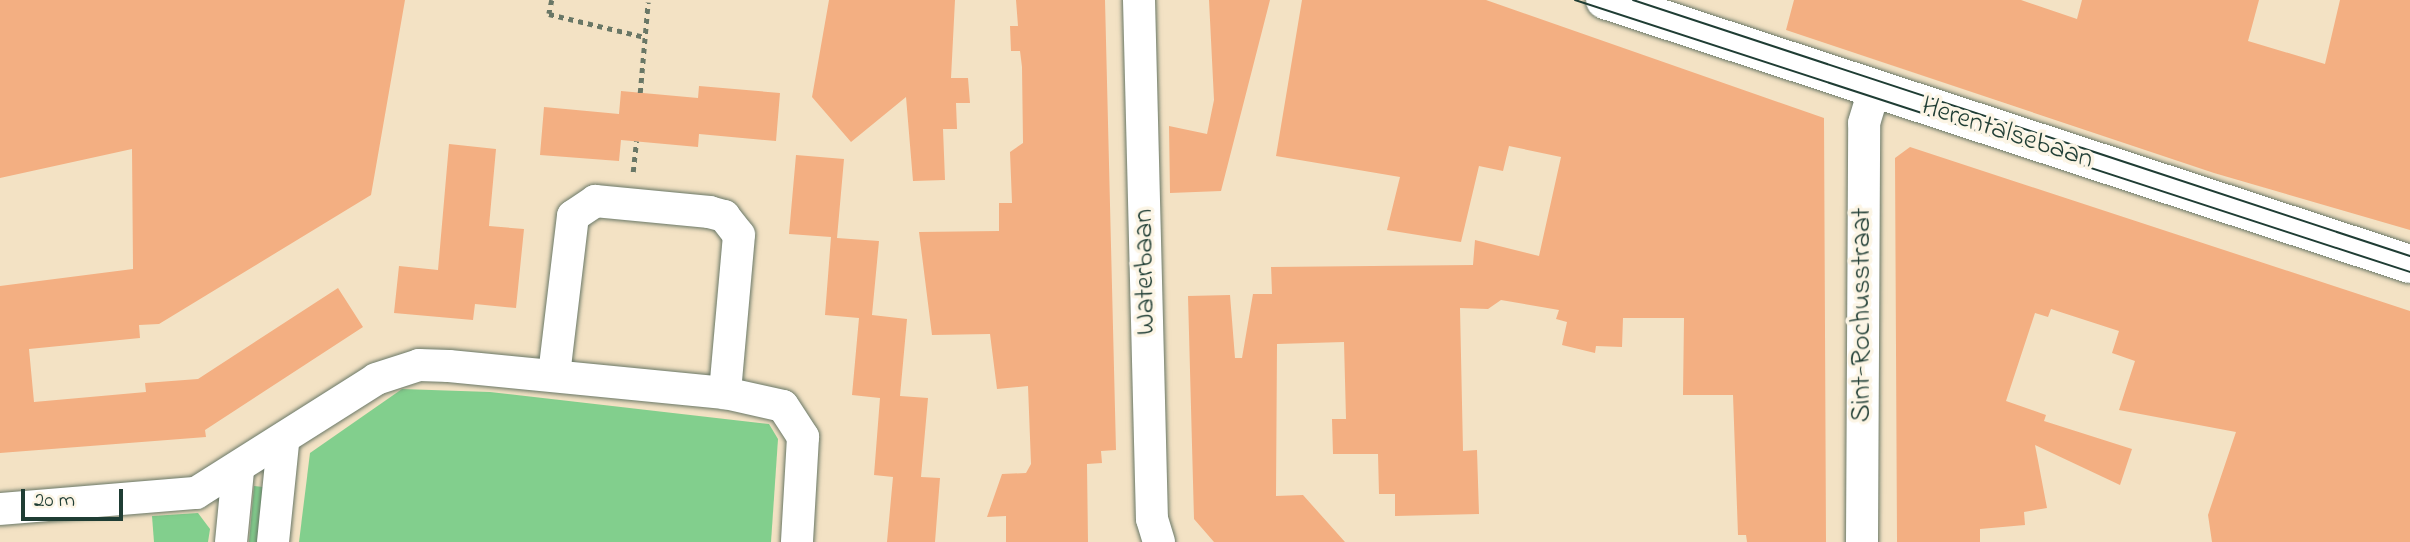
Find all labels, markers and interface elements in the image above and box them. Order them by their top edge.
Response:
street label: Herentalsebaan [1917,90,2097,178]
street label: Sint-Rochusstraat [1846,208,1880,422]
street label: Waterbaan [1128,209,1164,335]
scale bar [24,476,126,520]
text: 20 m [34,486,75,516]

